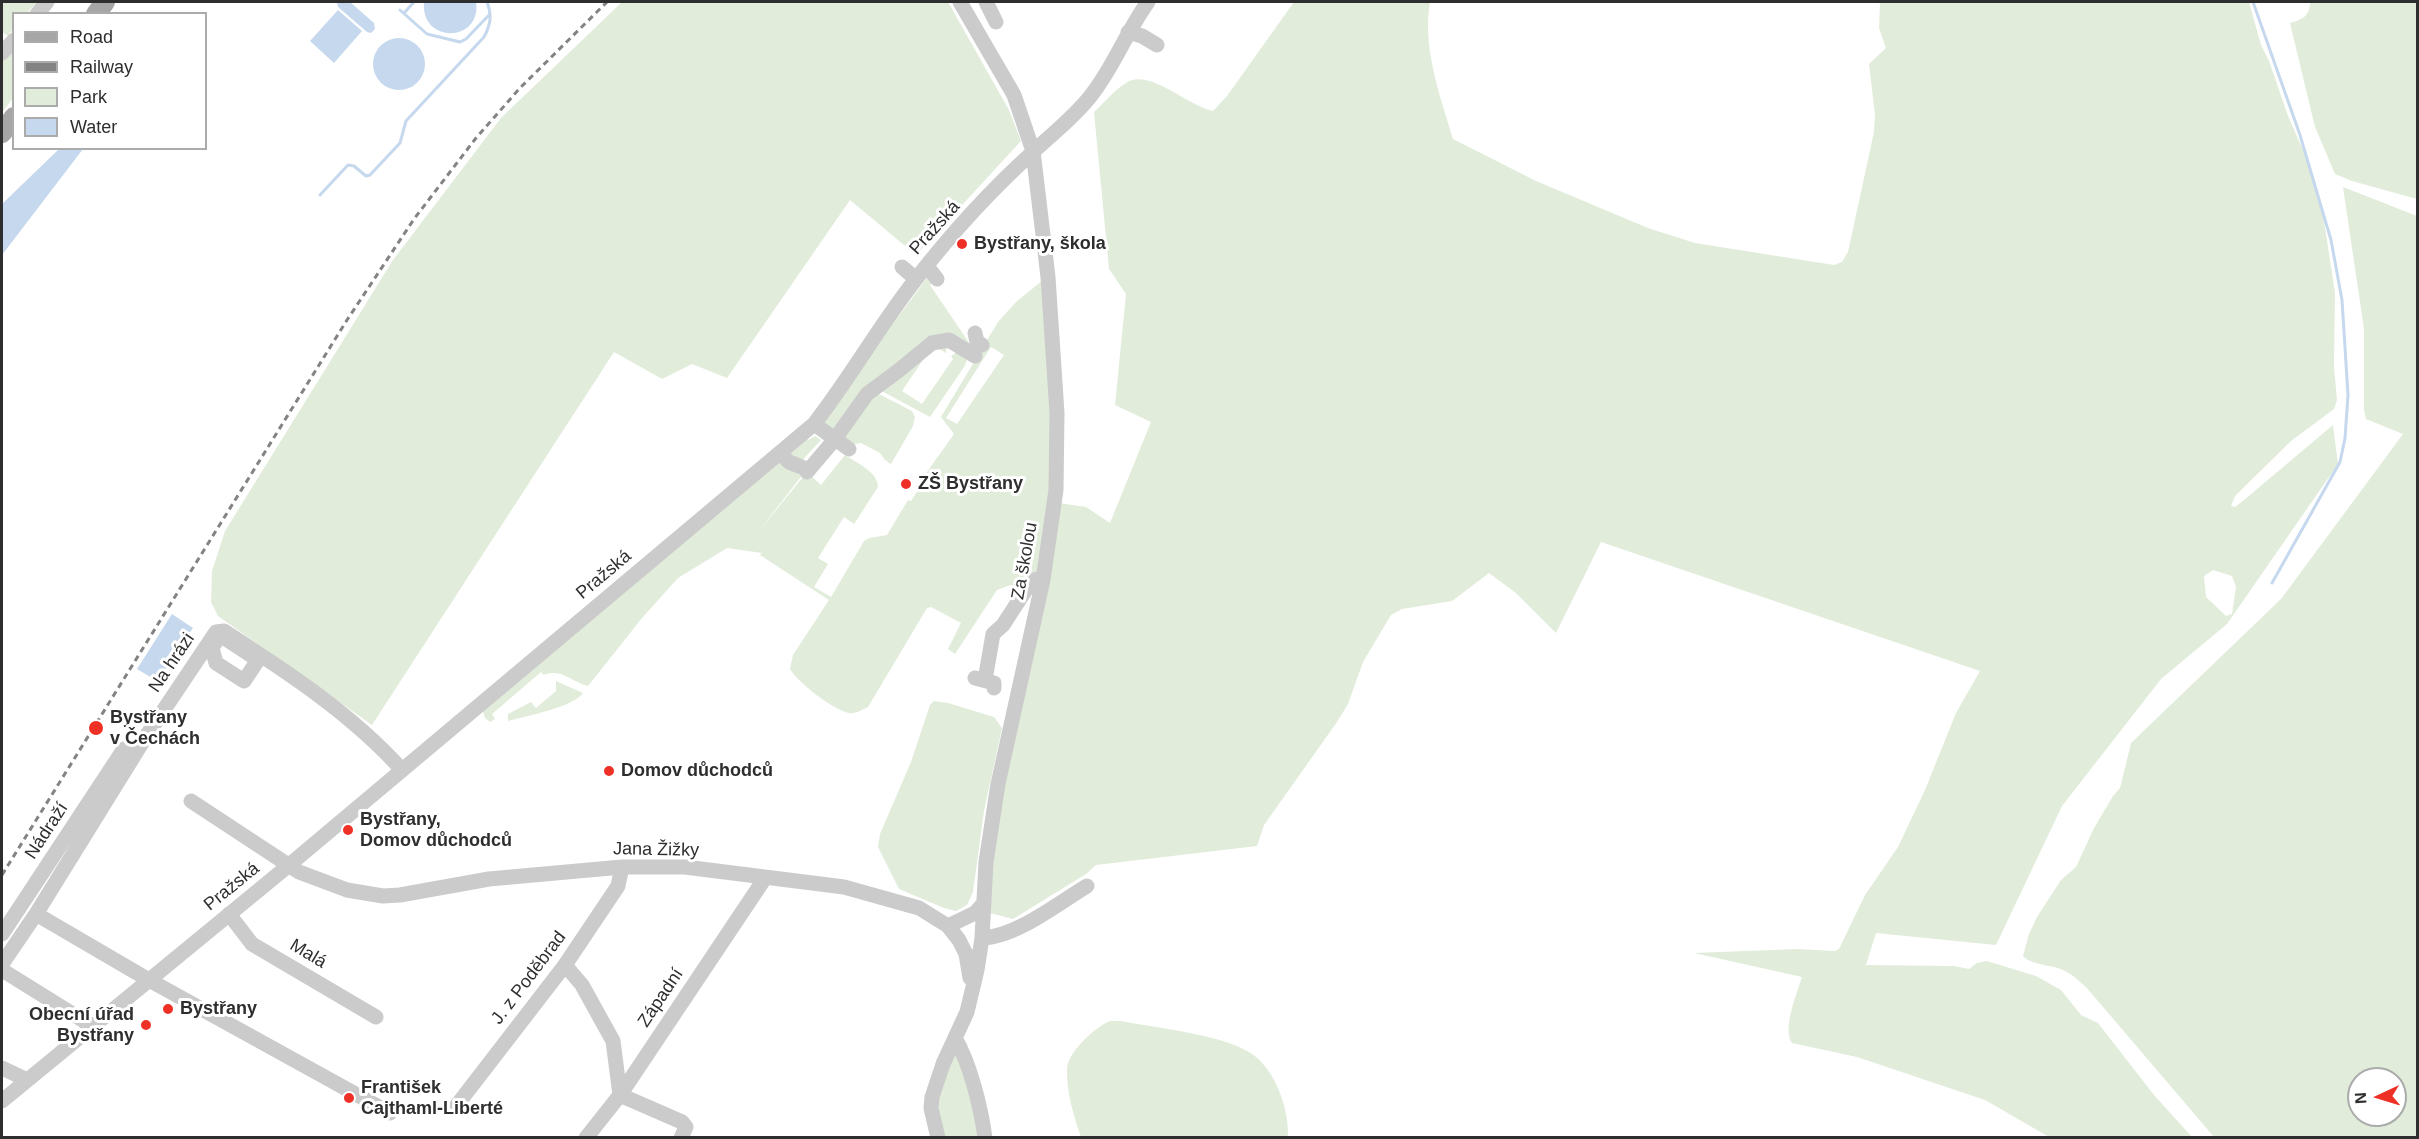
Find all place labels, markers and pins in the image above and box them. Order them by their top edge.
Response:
place label: Bystřany, škola [974,233,1106,255]
marker: Bystřany, škola [955,237,969,251]
place label: ZŠ Bystřany [918,473,1023,495]
marker: ZŠ Bystřany [899,477,913,491]
place label: Bystřany v Čechách [110,707,200,750]
marker: Bystřany v Čechách [87,719,105,737]
place label: Domov důchodců [621,760,773,782]
marker: Domov důchodců [602,764,616,778]
place label: Bystřany, Domov důchodců [360,809,512,852]
marker: Bystřany, Domov důchodců [341,823,355,837]
place label: Bystřany [180,998,257,1020]
marker: Bystřany [161,1002,175,1016]
place label: Obecní úřad Bystřany [29,1004,134,1046]
marker: Obecní úřad Bystřany [139,1018,153,1032]
place label: František Cajthaml-Liberté [361,1077,503,1120]
marker: František Cajthaml-Liberté [342,1091,356,1105]

